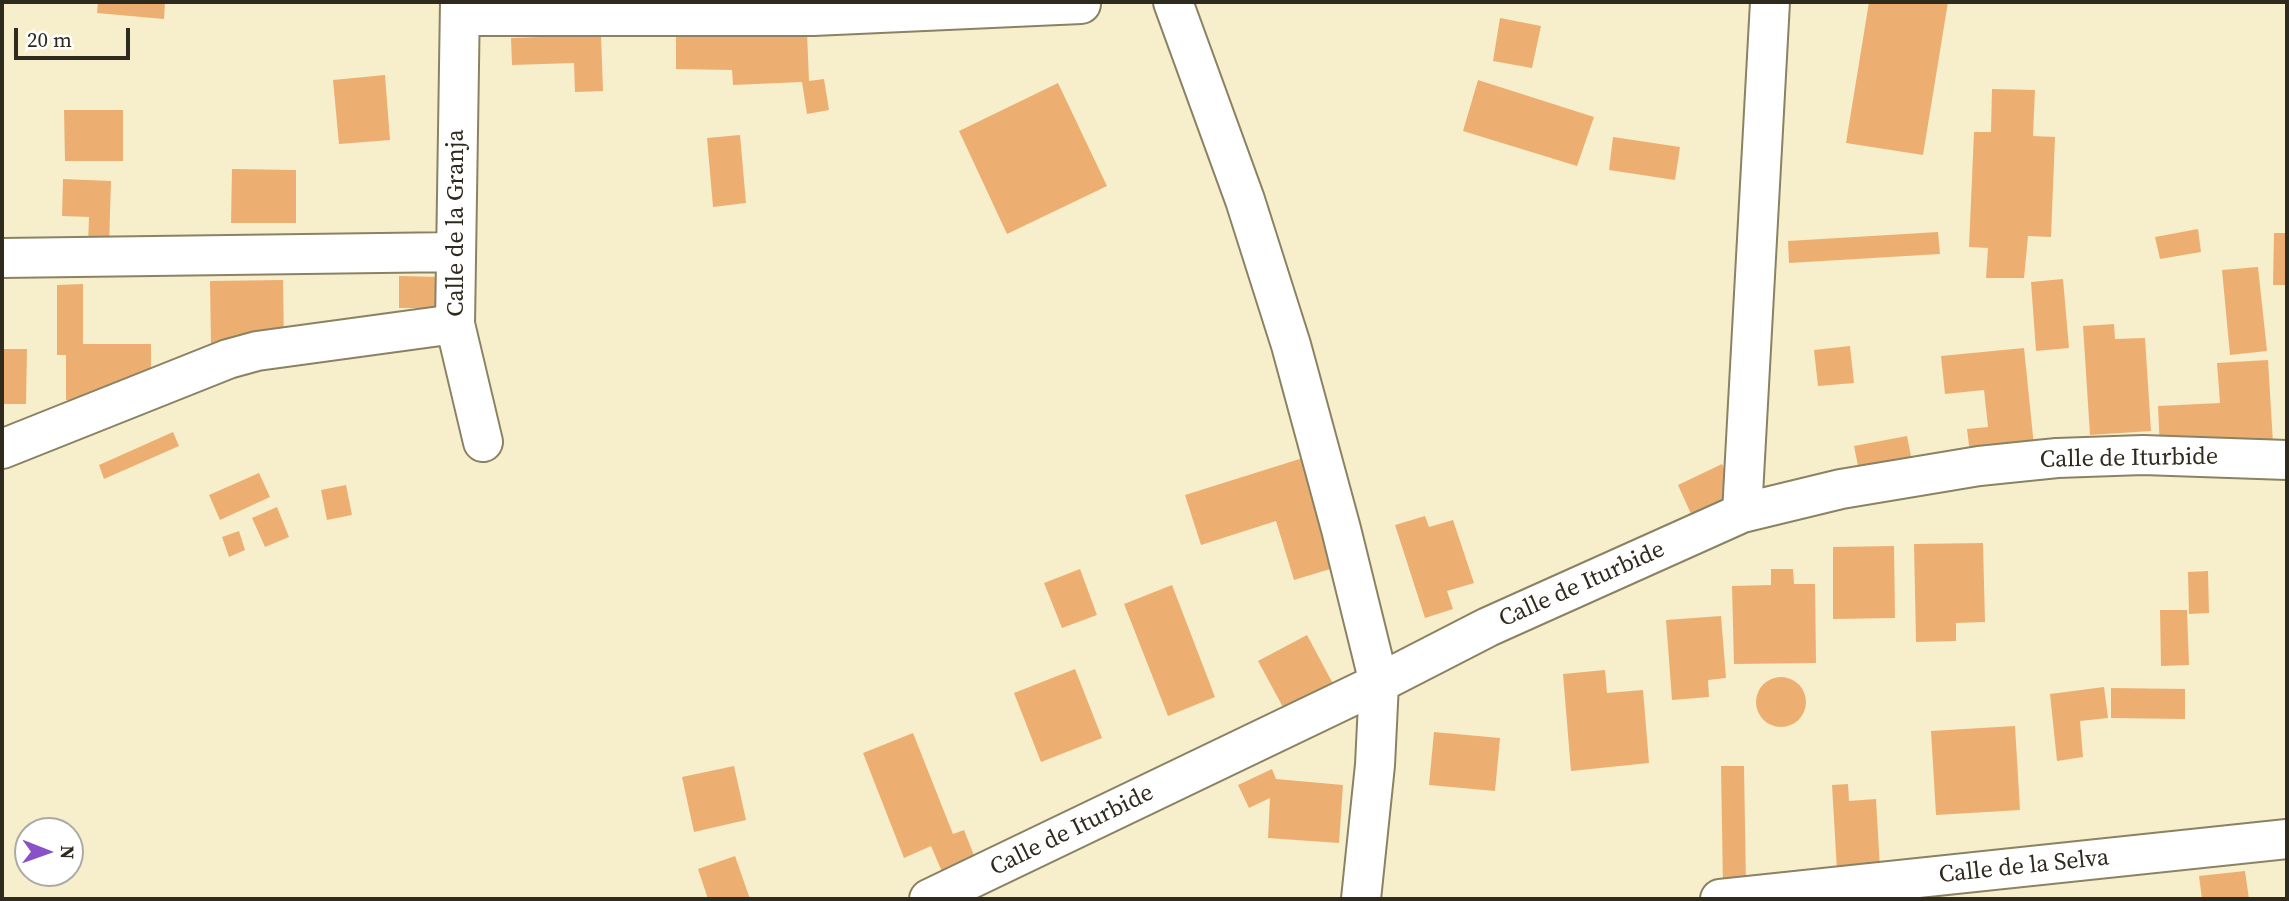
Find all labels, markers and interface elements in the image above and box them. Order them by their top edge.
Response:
scale bar [18,14,133,58]
text: 20 m [27,25,72,54]
street label: Calle de la Granja [443,129,471,317]
street label: Calle de Iturbide [2040,443,2218,475]
street label: Calle de Iturbide [1495,536,1669,634]
street label: Calle de Iturbide [986,779,1158,883]
north arrow [14,817,84,887]
street label: Calle de la Selva [1938,844,2110,890]
text: N [55,845,81,859]

